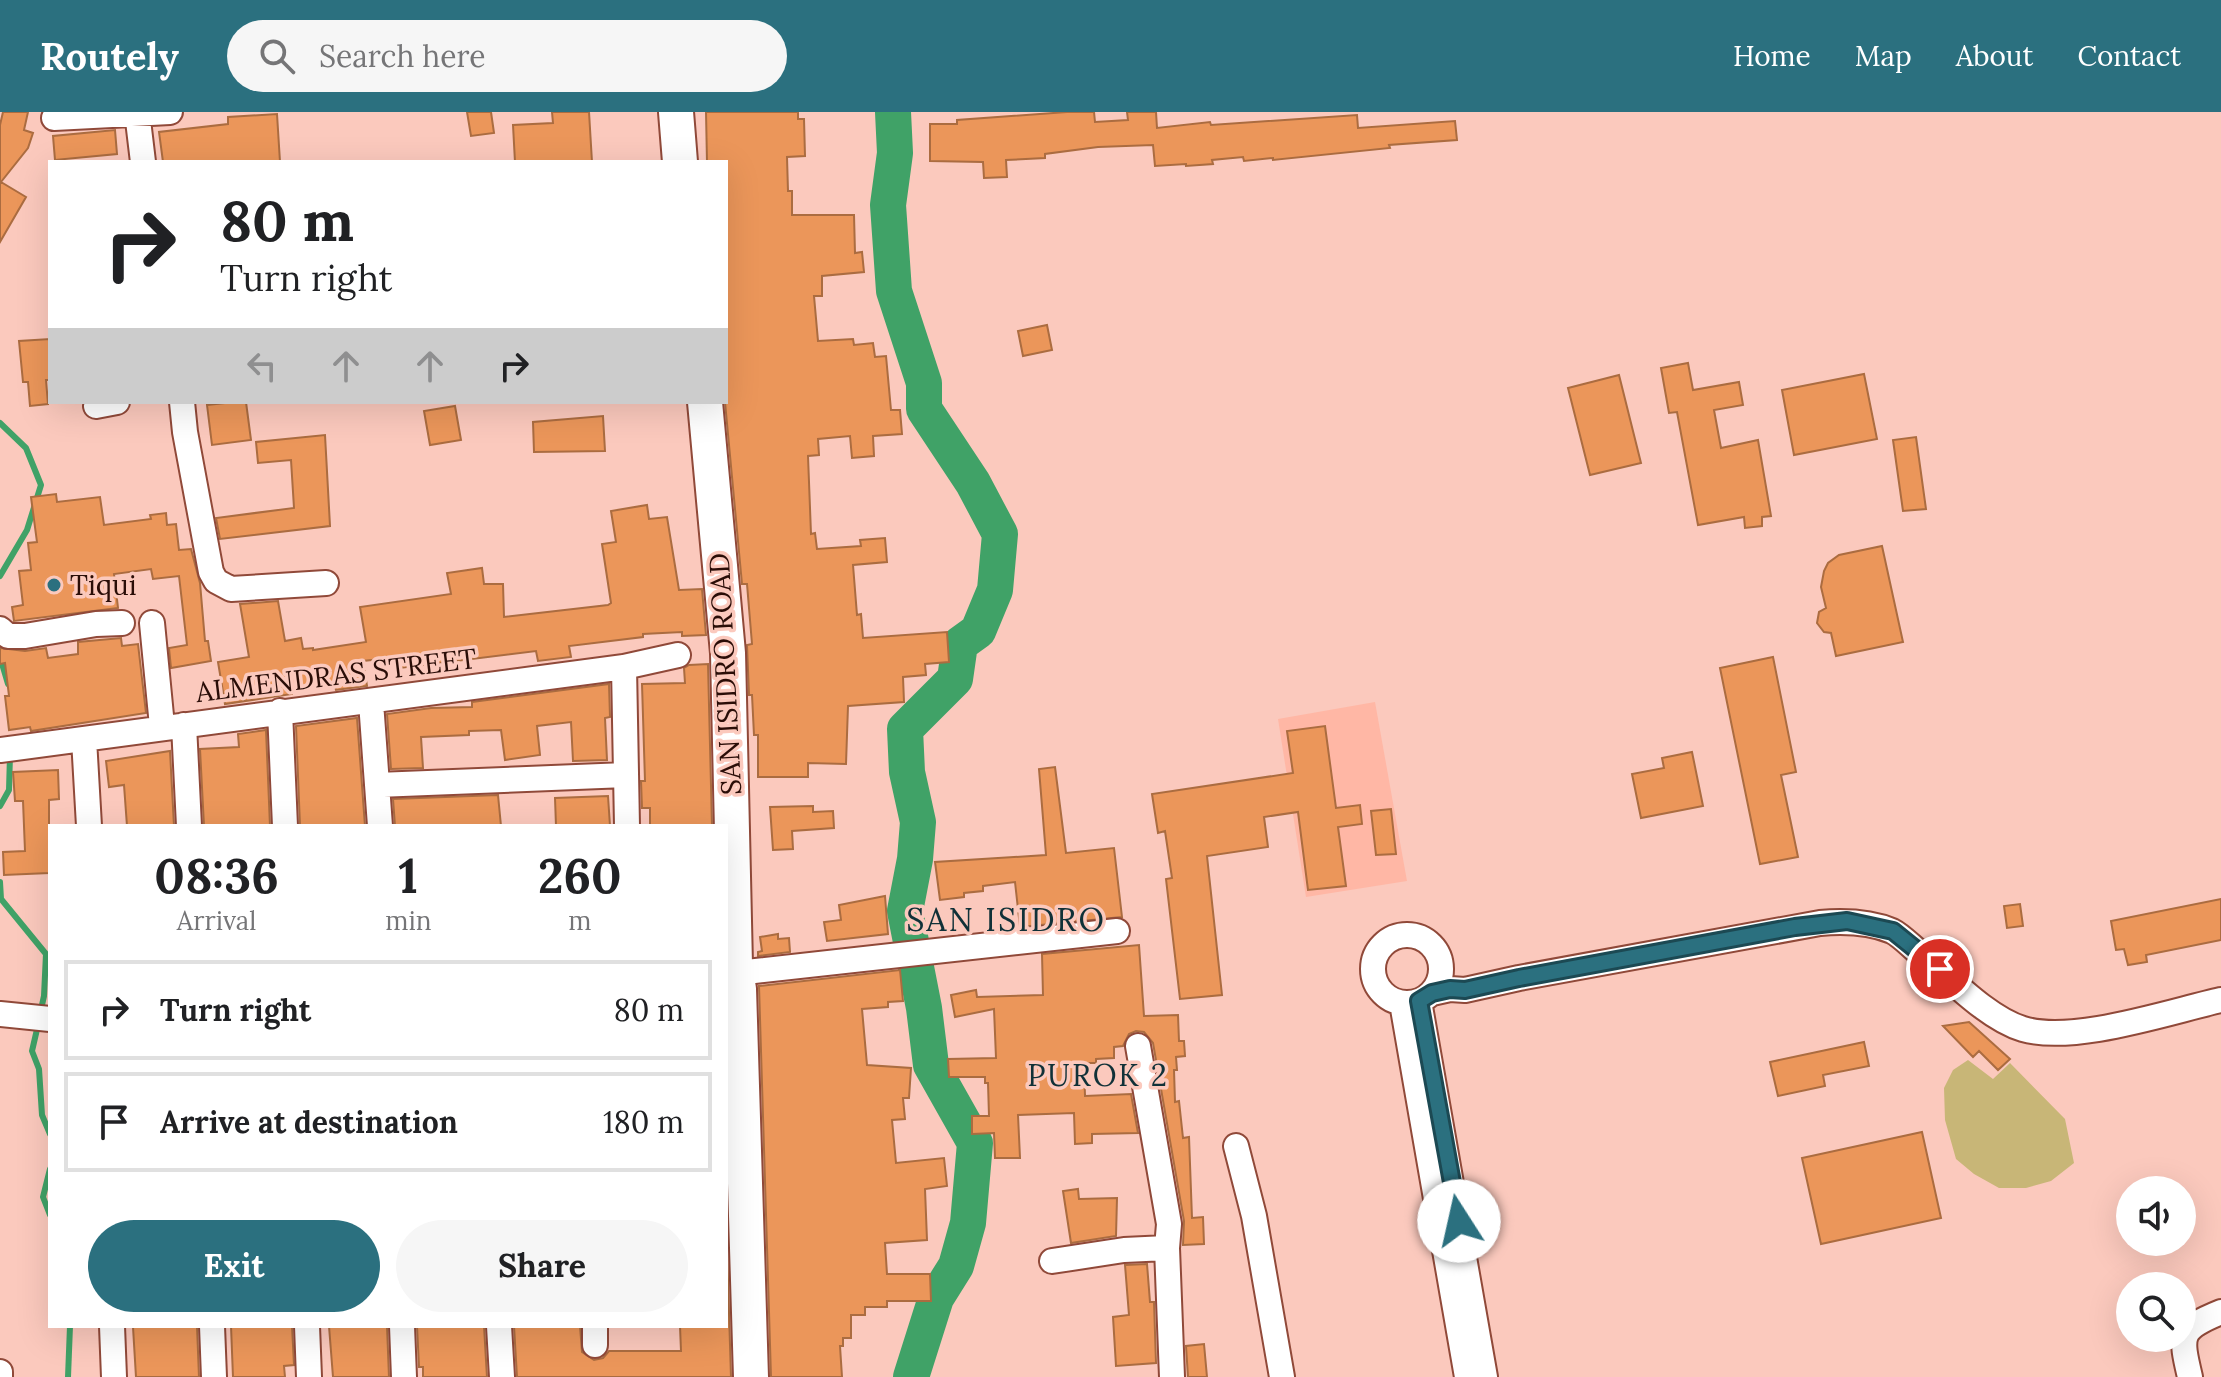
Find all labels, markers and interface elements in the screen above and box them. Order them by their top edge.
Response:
search box [227,20,787,92]
text: Routely [40,32,179,80]
icon: search [255,34,299,78]
text: Search here [319,37,486,75]
text: Home [1733,38,1811,74]
text: Map [1855,38,1912,74]
text: About [1956,38,2033,74]
text: Contact [2077,38,2181,74]
text: 80 m [220,185,354,256]
icon: right [88,192,192,296]
text: Turn right [220,255,393,301]
icon: left [240,344,284,388]
icon: ahead [324,344,368,388]
icon: ahead [408,344,452,388]
icon: right [492,344,536,388]
street label: SAN ISIDRO ROAD [701,552,749,796]
place label: Tiqui [70,567,137,603]
marker: Tiqui [45,576,63,594]
street label: ALMENDRAS STREET [193,640,479,710]
text: 08:36 [154,845,279,906]
text: 1 [399,845,418,906]
text: 260 [538,845,622,906]
district label: SAN ISIDRO [906,899,1106,940]
text: Arrival [177,904,256,937]
text: min [385,904,432,937]
text: m [568,904,591,937]
pin [1906,935,1974,1003]
icon: arrive [1918,947,1962,991]
icon: right [92,988,136,1032]
text: Turn right [160,991,311,1029]
text: 80 m [614,991,684,1029]
district label: PUROK 2 [1027,1056,1169,1094]
icon: arrive [92,1100,136,1144]
text: Arrive at destination [160,1103,458,1141]
text: 180 m [603,1103,684,1141]
map controls [2116,1176,2196,1352]
button: sound [2116,1176,2196,1256]
position arrow [1417,1179,1501,1263]
button: Exit [88,1220,380,1312]
button: Share [396,1220,688,1312]
button: search [2116,1272,2196,1352]

